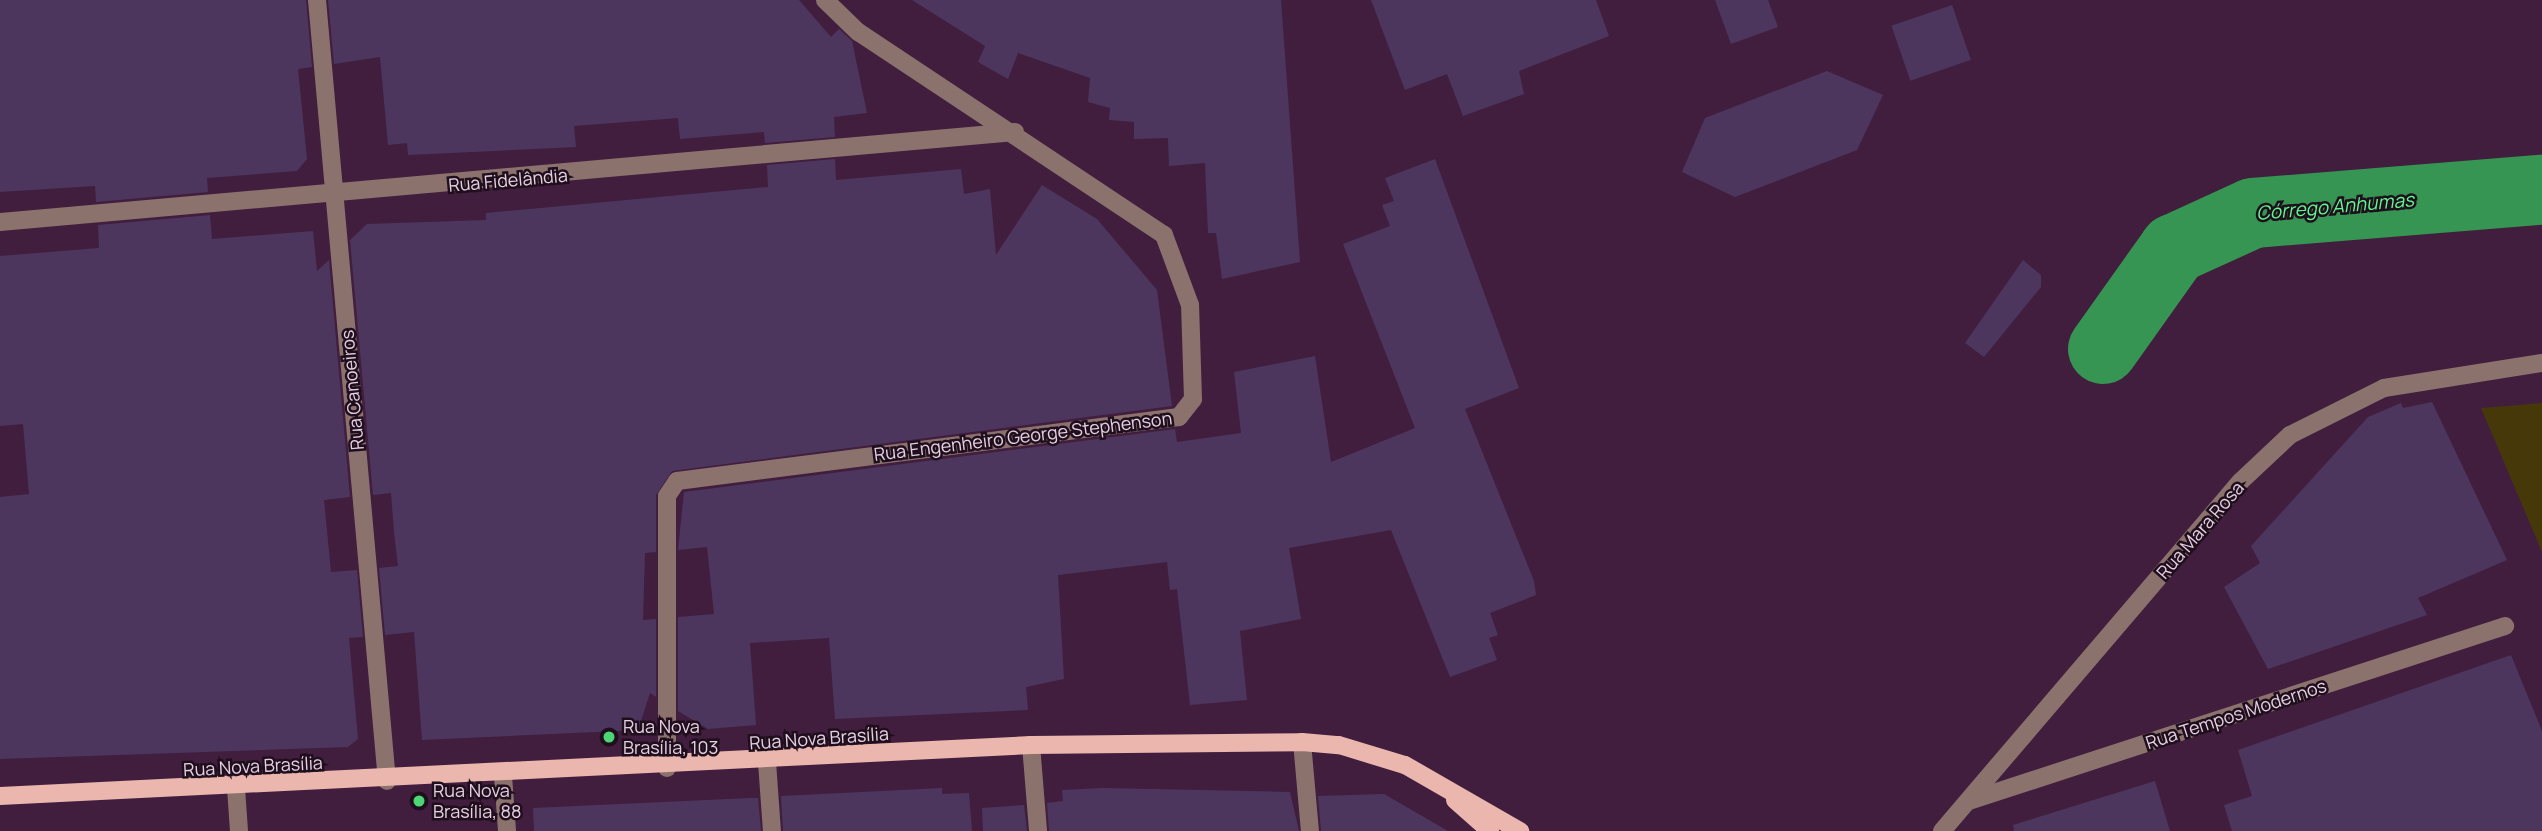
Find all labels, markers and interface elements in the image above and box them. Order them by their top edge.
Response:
street label: Rua Fidelândia [447,164,569,196]
water label: Córrego Anhumas [2255,189,2415,225]
street label: Rua Canoeiros [336,329,368,451]
street label: Rua Engenheiro George Stephenson [873,407,1173,465]
street label: Rua Mara Rosa [2152,477,2248,583]
street label: Rua Tempos Modernos [2143,675,2329,753]
place label: Rua Nova Brasília, 103 [623,716,719,758]
street label: Rua Nova Brasília [749,722,889,754]
marker: Rua Nova Brasília, 103 [601,729,617,745]
street label: Rua Nova Brasília [183,752,323,780]
place label: Rua Nova Brasília, 88 [433,780,521,822]
marker: Rua Nova Brasília, 88 [411,793,427,809]

